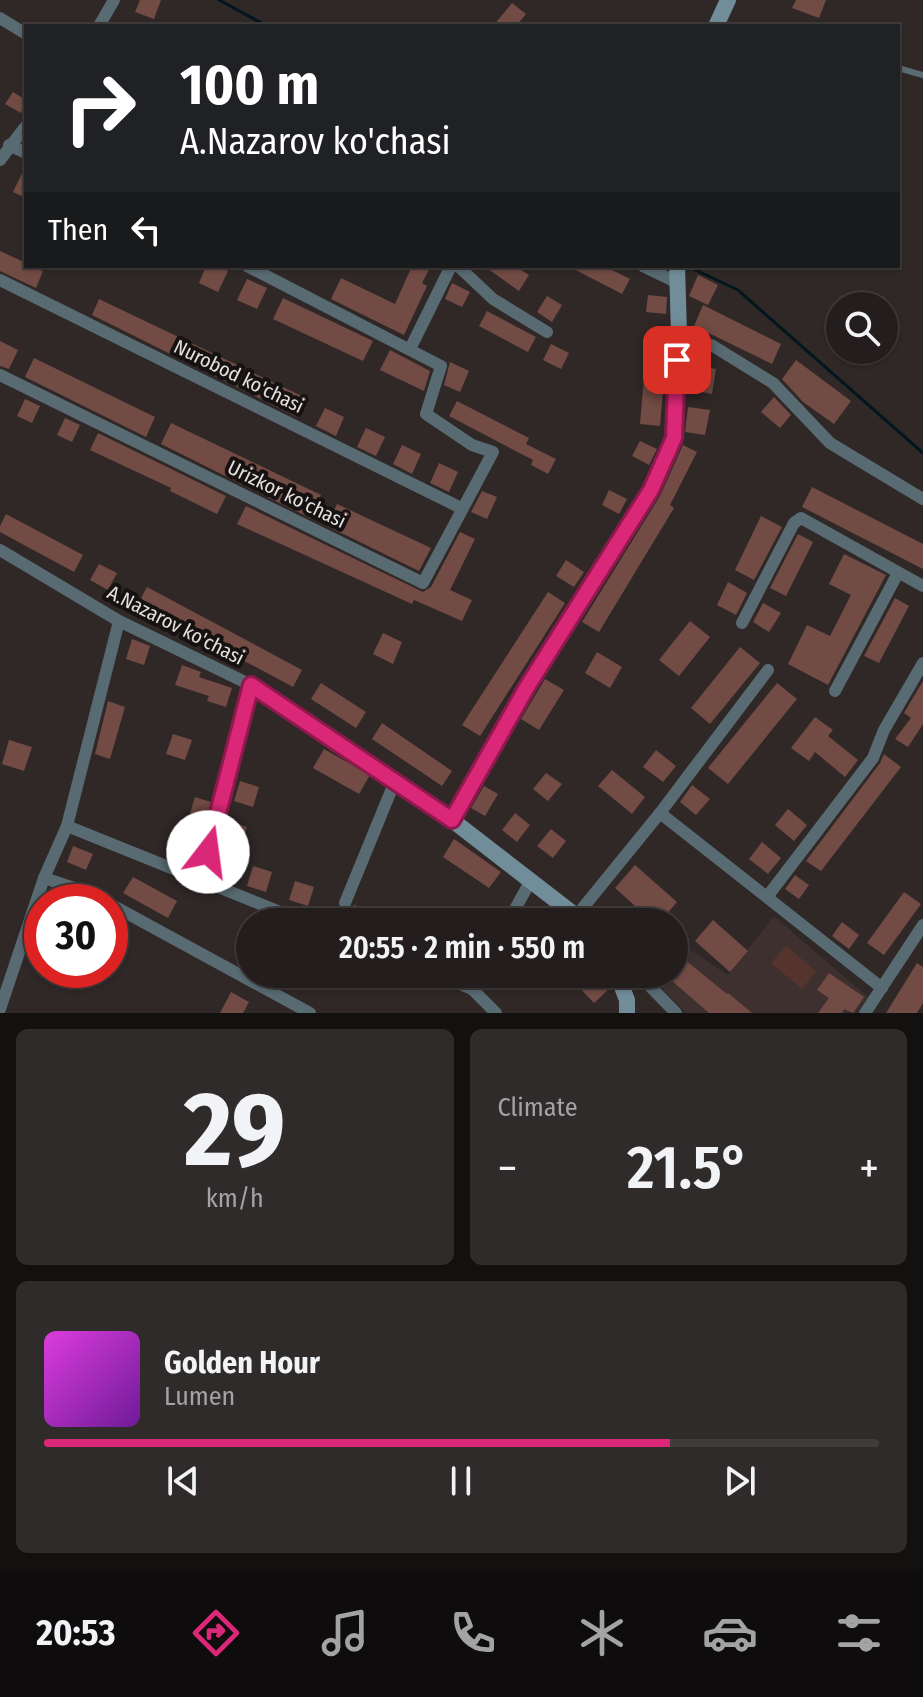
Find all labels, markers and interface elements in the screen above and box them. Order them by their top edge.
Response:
text: 100 m [180,52,319,119]
icon: right [48,56,152,160]
text: A.Nazarov ko'chasi [180,120,451,164]
icon: left [124,208,168,252]
text: Then [48,212,108,248]
map controls [826,292,898,364]
button: search [826,292,898,364]
pin [643,326,711,394]
street label: Nurobod ko'chasi [170,334,308,418]
icon: arrive [655,338,699,382]
street label: Urizkor ko'chasi [224,455,350,533]
street label: A.Nazarov ko'chasi [104,580,248,670]
position arrow [166,810,250,894]
speed limit sign: 30 [24,884,128,988]
text: 20:55 · 2 min · 550 m [339,930,585,966]
text: 29 [184,1068,285,1193]
text: Climate [498,1092,578,1123]
text: 21.5° [627,1132,749,1204]
text: − [498,1142,517,1195]
text: + [859,1142,879,1195]
text: km/h [206,1183,264,1214]
text: Golden Hour [164,1345,320,1381]
text: Lumen [164,1381,235,1412]
icon: previous [161,1459,205,1503]
icon: pause [439,1459,483,1503]
icon: next [718,1459,762,1503]
icon: directions [188,1605,244,1661]
icon: music [317,1605,373,1661]
icon: phone [445,1605,501,1661]
icon: climate [574,1605,630,1661]
icon: car [702,1605,758,1661]
icon: filters [831,1605,887,1661]
text: 20:53 [36,1611,116,1655]

